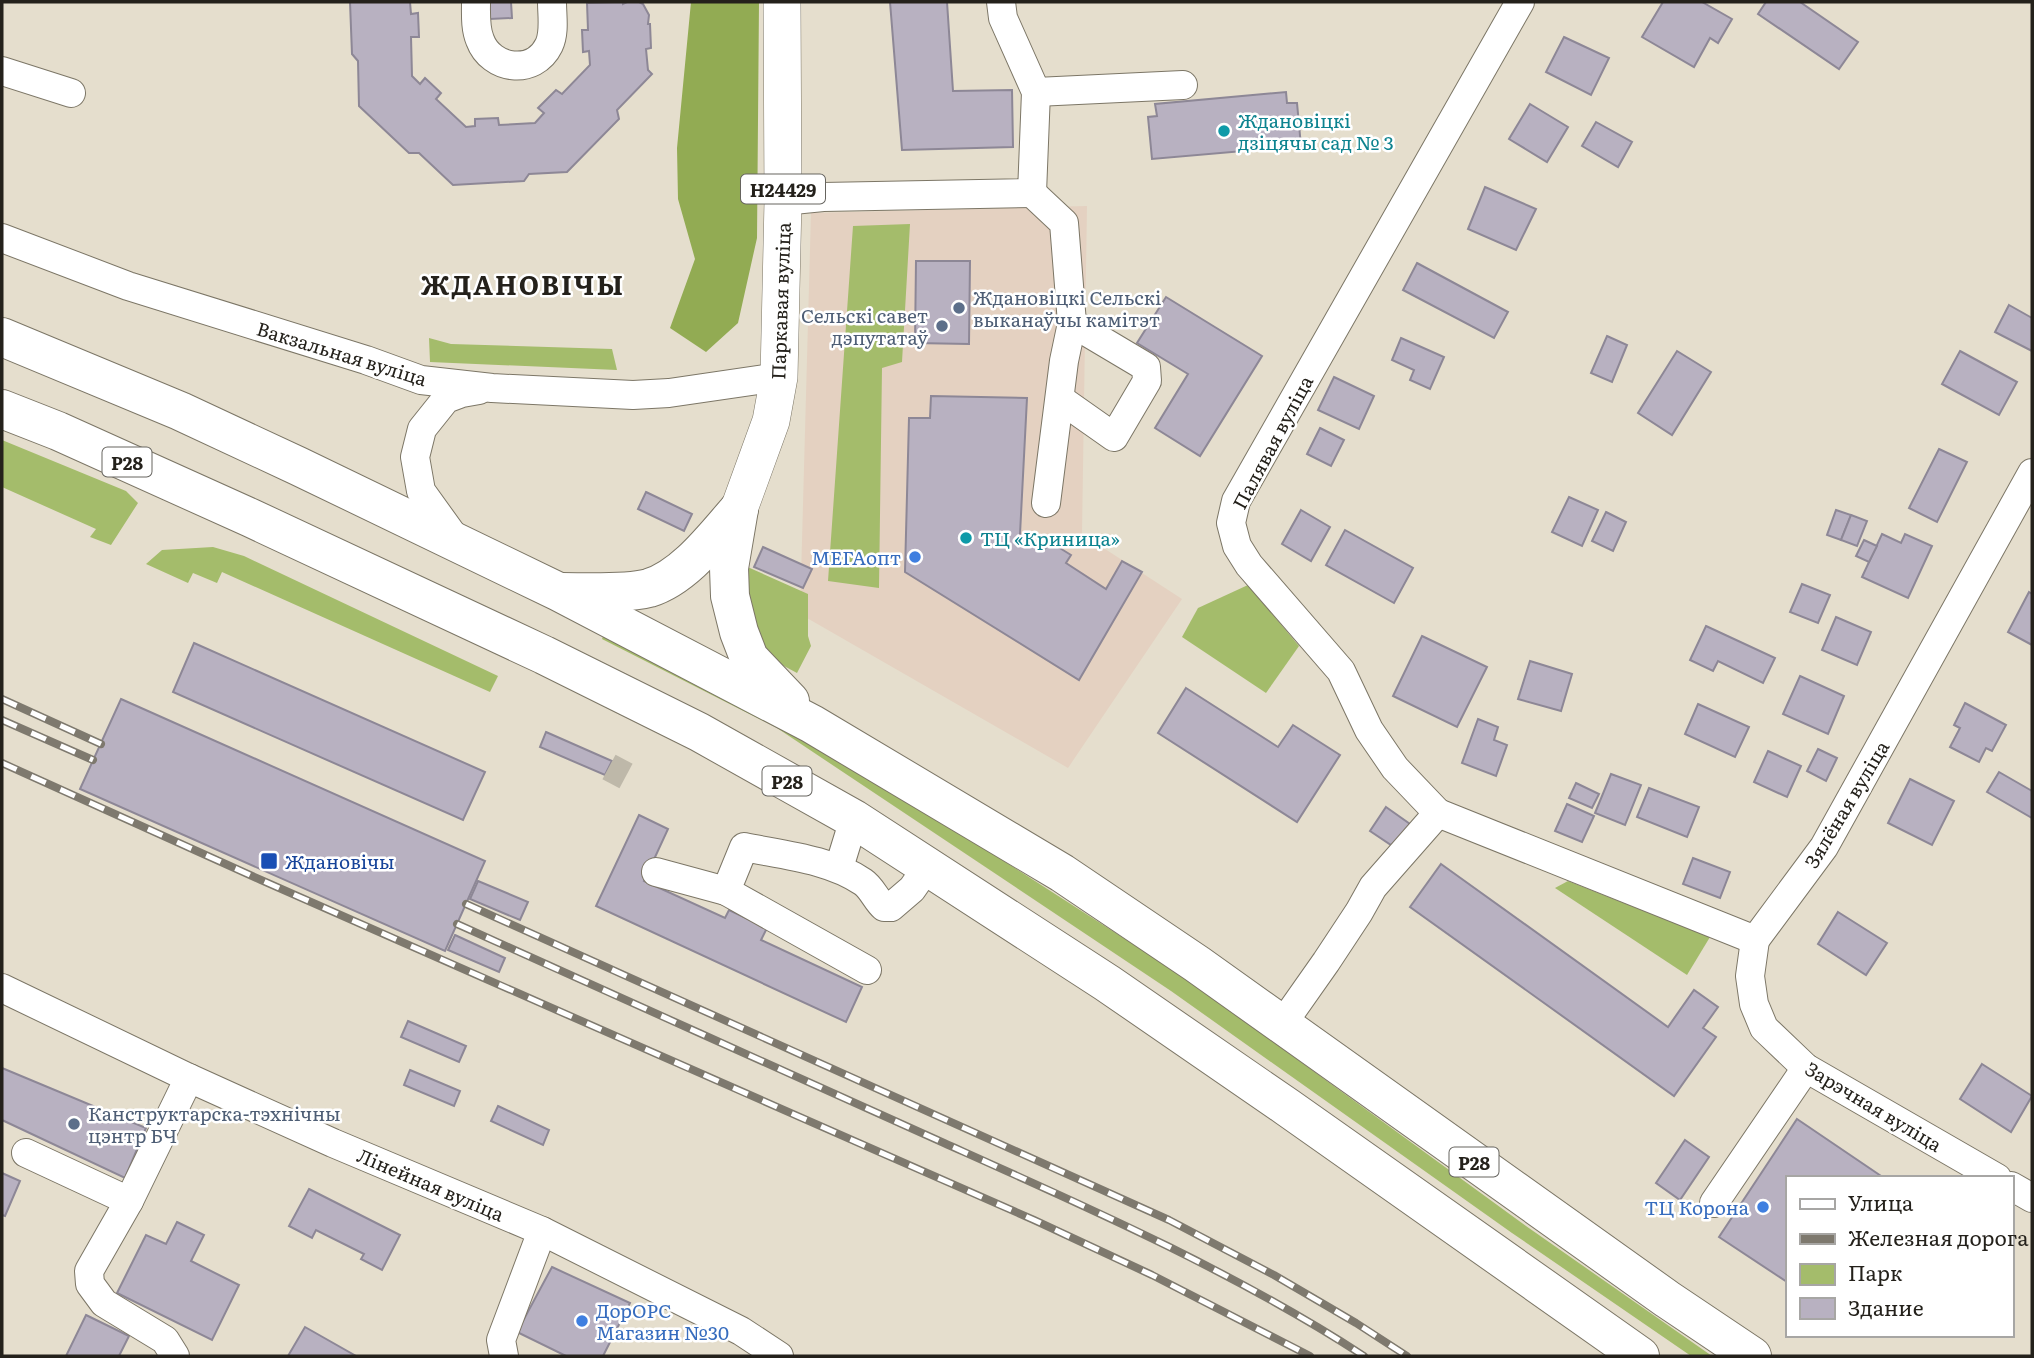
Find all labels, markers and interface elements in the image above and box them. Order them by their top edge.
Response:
place label: Ждановіцкі дзіцячы сад № 3 [1238,106,1394,156]
marker: Ждановіцкі дзіцячы сад № 3 [1216,123,1232,139]
road number: Н24429 [741,174,825,204]
street label: Паркавая вуліца [763,221,797,380]
district label: ЖДАНОВІЧЫ [421,264,625,303]
place label: Ждановіцкі Сельскі выканаўчы камітэт [973,283,1161,333]
marker: Ждановіцкі Сельскі выканаўчы камітэт [951,300,967,316]
place label: Сельскі савет дэпутатаў [801,301,928,351]
street label: Вакзальная вуліца [253,314,431,392]
marker: Сельскі савет дэпутатаў [934,318,950,334]
street label: Палявая вуліца [1225,370,1319,514]
road number: Р28 [102,448,152,476]
place label: ТЦ «Криница» [980,524,1120,552]
marker: ТЦ «Криница» [958,530,974,546]
place label: МЕГАопт [811,543,901,571]
marker: МЕГАопт [907,549,923,565]
street label: Зялёная вуліца [1797,734,1896,873]
road number: Р28 [762,766,812,796]
place label: Ждановічы [285,847,395,875]
marker: Ждановічы [259,851,279,871]
street label: Зарэчная вуліца [1800,1054,1948,1158]
place label: Канструктарска-тэхнічны цэнтр БЧ [88,1099,341,1149]
marker: Канструктарска-тэхнічны цэнтр БЧ [66,1116,82,1132]
street label: Лінейная вуліца [353,1140,509,1228]
road number: Р28 [1450,1148,1498,1176]
legend [1786,1176,2013,1337]
text: Улица [1848,1186,1914,1217]
place label: ТЦ Корона [1644,1193,1750,1221]
marker: ТЦ Корона [1755,1199,1771,1215]
text: Железная дорога [1848,1221,2029,1252]
text: Парк [1848,1256,1903,1287]
text: Здание [1848,1291,1924,1322]
place label: ДорОРС Магазин №30 [596,1296,729,1346]
marker: ДорОРС Магазин №30 [574,1313,590,1329]

